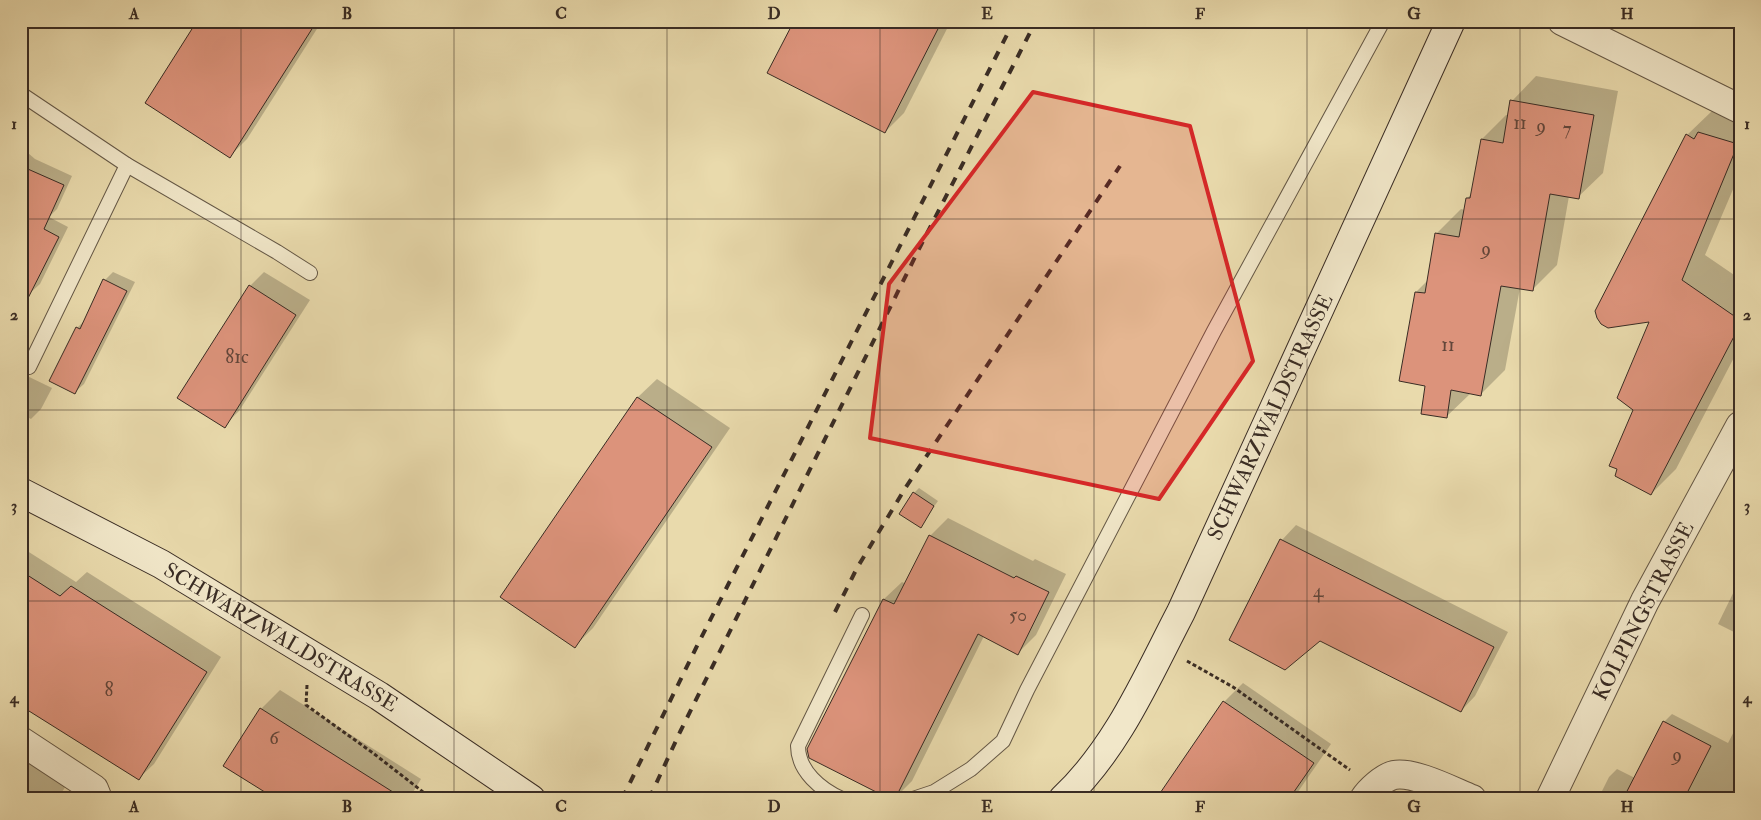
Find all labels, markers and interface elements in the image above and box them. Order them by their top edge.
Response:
text: A [128,4,140,24]
text: B [342,4,352,24]
text: C [555,4,567,24]
text: D [767,4,781,24]
text: E [981,4,993,24]
text: F [1195,4,1205,24]
text: G [1407,4,1421,24]
text: H [1620,4,1634,24]
house number: 11 [1513,111,1527,135]
text: 1 [11,114,17,134]
house number: 9 [1534,114,1546,138]
text: 1 [1744,114,1750,134]
house number: 7 [1563,117,1572,141]
house number: 9 [1479,237,1491,261]
street label: SCHWARZWALDSTRASSE [1201,290,1339,545]
text: 2 [10,305,18,325]
text: 2 [1743,305,1751,325]
house number: 11 [1441,333,1455,357]
house number: 81c [225,345,249,369]
text: 3 [11,496,17,516]
text: 3 [1744,496,1750,516]
street label: KOLPINGSTRASSE [1587,517,1700,705]
street label: SCHWARZWALDSTRASSE [159,557,403,718]
house number: 4 [1313,579,1324,603]
house number: 50 [1009,603,1027,627]
house number: 8 [105,678,114,702]
text: 4 [9,688,20,708]
text: 4 [1742,688,1753,708]
house number: 6 [269,726,280,750]
house number: 9 [1670,743,1682,767]
text: A [128,797,140,817]
text: B [342,797,352,817]
text: C [555,797,567,817]
text: D [767,797,781,817]
text: E [981,797,993,817]
text: F [1195,797,1205,817]
text: G [1407,797,1421,817]
text: H [1620,797,1634,817]

